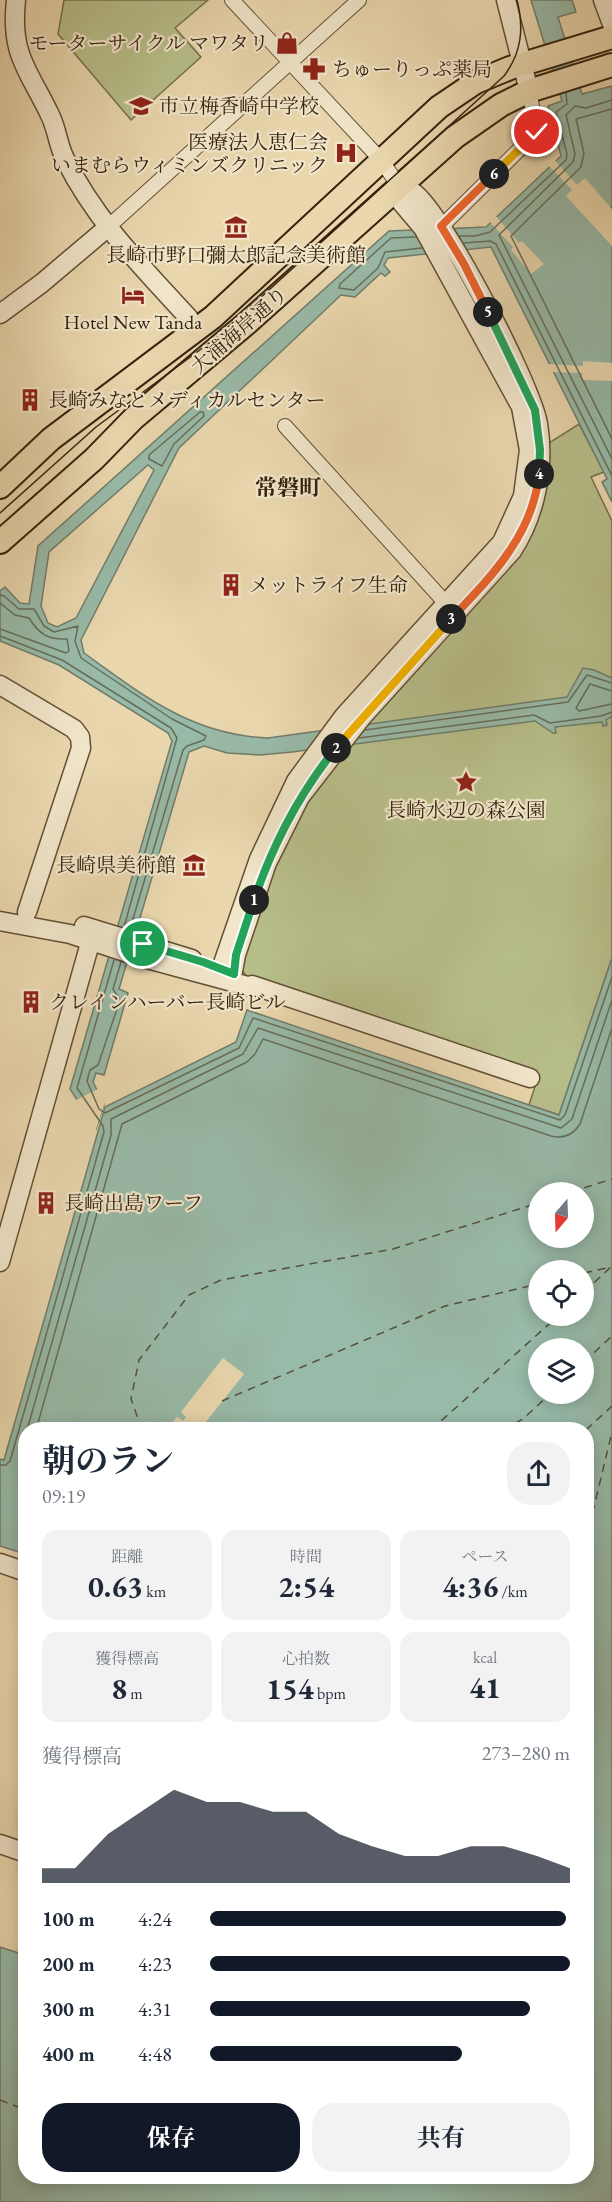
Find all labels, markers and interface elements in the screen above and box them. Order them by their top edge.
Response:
place label: モーターサイクル マワタリ [28,30,269,56]
shop icon: モーターサイクル マワタリ [274,30,300,56]
pharmacy icon: ちゅーりっぷ薬局 [301,56,327,82]
place label: ちゅーりっぷ薬局 [332,56,492,82]
school or university icon: 市立梅香崎中学校 [128,93,154,119]
place label: 市立梅香崎中学校 [159,93,319,119]
pin [511,106,562,157]
icon: check [520,115,553,148]
place label: 医療法人恵仁会 いまむらウィミンズクリニック [51,129,328,178]
hospital icon: 医療法人恵仁会 いまむらウィミンズクリニック [333,140,359,166]
pin: 6 [479,159,509,189]
text: 6 [490,163,498,184]
museum icon: 長崎市野口彌太郎記念美術館 [223,214,249,240]
place label: 長崎市野口彌太郎記念美術館 [106,242,366,268]
street label: 大浦海岸通り [185,281,293,379]
hotel icon: Hotel New Tanda [120,282,146,308]
pin: 5 [473,297,503,327]
text: 5 [484,301,492,322]
place label: Hotel New Tanda [64,309,202,335]
building icon: 長崎みなとメディカルセンター [17,387,43,413]
place label: 長崎みなとメディカルセンター [48,387,326,413]
pin: 4 [524,459,554,489]
text: 4 [535,463,543,484]
district label: 常磐町 [255,473,321,502]
building icon: メットライフ生命 [218,572,244,598]
place label: メットライフ生命 [249,572,408,598]
pin: 3 [436,604,466,634]
text: 3 [447,608,455,629]
pin: 2 [321,733,351,763]
text: 2 [332,737,340,758]
place icon: 長崎水辺の森公園 [453,769,479,795]
place label: 長崎水辺の森公園 [386,797,546,823]
place label: 長崎県美術館 [56,852,176,878]
museum icon: 長崎県美術館 [181,852,207,878]
pin: 1 [239,885,269,915]
text: 1 [250,889,258,910]
pin [117,918,168,969]
icon: arrive [126,927,159,960]
building icon: クレインハーバー長崎ビル [18,989,44,1015]
place label: クレインハーバー長崎ビル [49,989,286,1015]
north arrow [528,1182,594,1248]
map controls [528,1182,594,1404]
building icon: 長崎出島ワーフ [33,1190,59,1216]
place label: 長崎出島ワーフ [64,1190,203,1216]
button: locate [528,1260,594,1326]
button: layers [528,1338,594,1404]
text: 朝のラン [42,1439,174,1482]
button: share [507,1442,570,1505]
text: 09:19 [42,1483,85,1509]
text: 距離 [111,1546,143,1567]
text: 時間 [290,1546,322,1567]
text: ペース [461,1546,509,1567]
text: 0.63 [88,1567,143,1606]
text: 2:54 [278,1567,334,1606]
text: 4:36 [442,1567,498,1606]
text: km [143,1581,166,1602]
text: /km [498,1581,528,1602]
text: kcal [473,1647,497,1668]
text: 獲得標高 [95,1648,159,1669]
text: 心拍数 [282,1648,330,1669]
text: 41 [469,1668,501,1707]
text: 8 [111,1669,127,1708]
text: 154 [266,1669,314,1708]
text: m [127,1683,143,1704]
text: bpm [314,1683,346,1704]
text: 273–280 m [482,1740,570,1766]
text: 獲得標高 [42,1743,122,1769]
text: 100 m [42,1906,95,1932]
text: 4:24 [138,1906,172,1932]
text: 200 m [42,1951,95,1977]
text: 4:23 [138,1951,172,1977]
text: 300 m [42,1996,95,2022]
text: 4:31 [138,1996,172,2022]
text: 400 m [42,2041,95,2067]
text: 4:48 [138,2041,172,2067]
button: 保存 [42,2103,300,2172]
button: 共有 [312,2103,570,2172]

